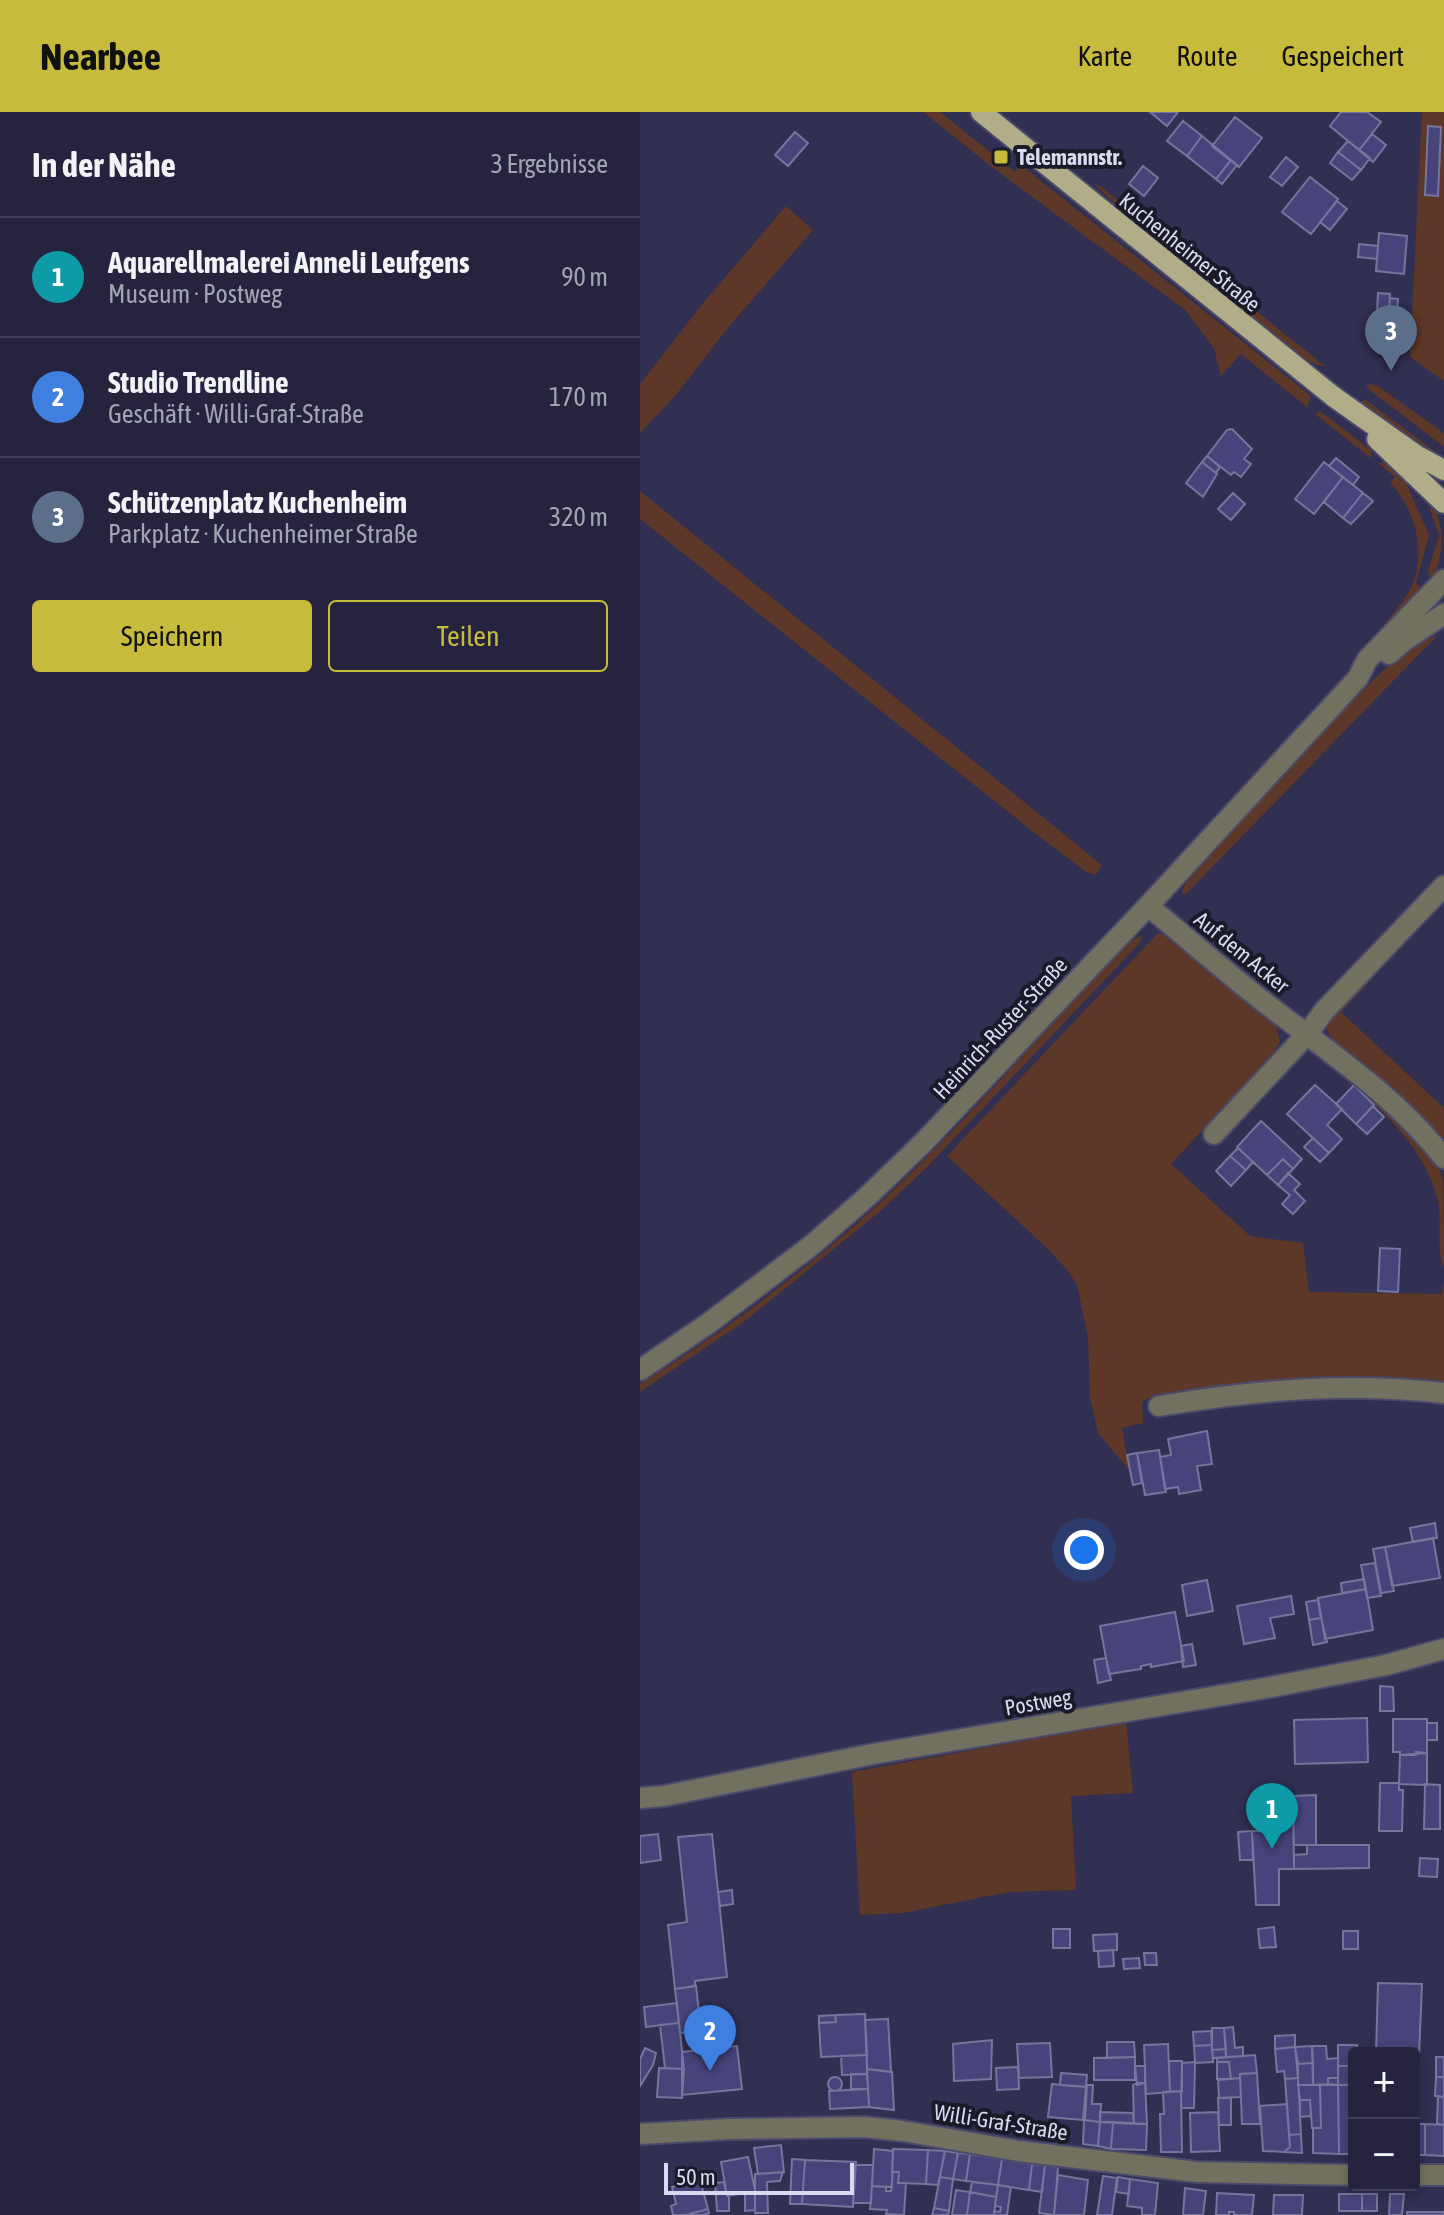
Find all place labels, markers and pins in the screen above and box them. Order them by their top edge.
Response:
place label: Telemannstr. [1017,144,1122,170]
marker: Telemannstr. [992,148,1010,166]
pin: 3 [1365,305,1417,371]
pin: 1 [1246,1783,1298,1849]
pin: 2 [684,2005,736,2071]

